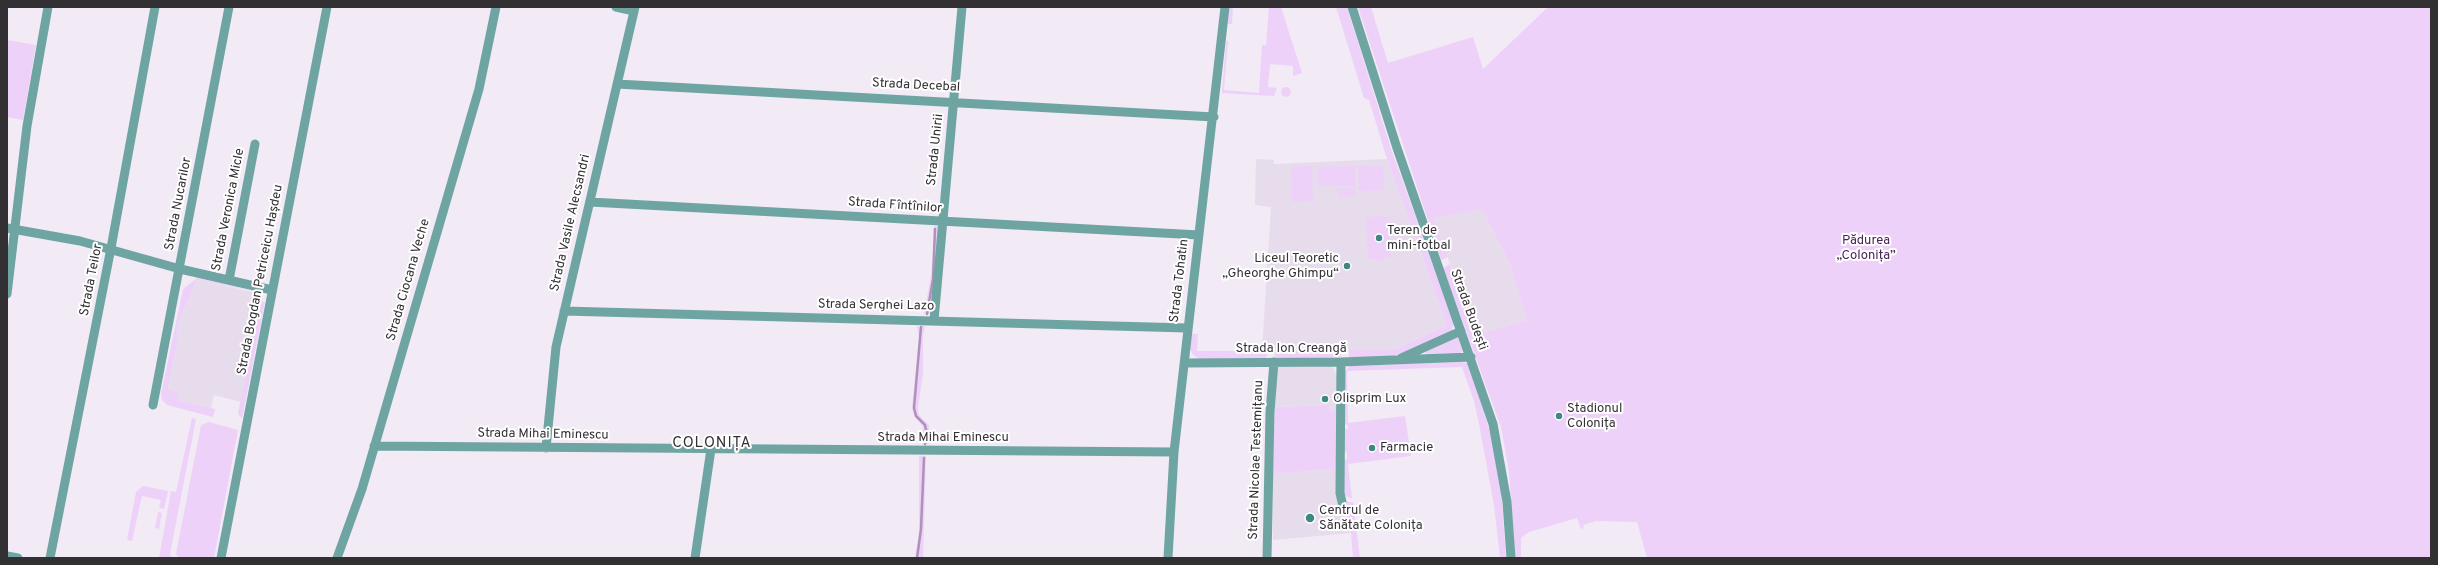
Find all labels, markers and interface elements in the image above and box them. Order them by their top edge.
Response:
street label: Strada Decebal [871,76,961,96]
street label: Strada Unirii [924,113,948,187]
street label: Strada Veronica Micle [209,147,249,273]
street label: Strada Vasile Alecsandri [548,153,594,293]
street label: Strada Nucarilor [162,156,196,252]
street label: Strada Bogdan Petriceicu Hașdeu [235,183,287,377]
street label: Strada Fîntînilor [847,195,943,217]
street label: Strada Ciocana Veche [384,217,434,343]
place label: Teren de mini-fotbal [1387,223,1451,254]
marker: Teren de mini-fotbal [1374,233,1384,243]
park label: Pădurea „Colonița” [1836,233,1896,264]
street label: Strada Tohatin [1167,238,1193,324]
street label: Strada Teilor [77,242,107,318]
place label: Liceul Teoretic „Gheorghe Ghimpu“ [1222,251,1339,282]
marker: Liceul Teoretic „Gheorghe Ghimpu“ [1342,261,1352,271]
street label: Strada Budești [1446,267,1490,353]
street label: Strada Serghei Lazo [818,297,934,315]
street label: Strada Ion Creangă [1235,341,1347,357]
street label: Strada Nicolae Testemițanu [1246,380,1268,540]
place label: Olisprim Lux [1333,391,1406,407]
marker: Olisprim Lux [1320,394,1330,404]
place label: Stadionul Colonița [1567,401,1622,432]
marker: Stadionul Colonița [1554,411,1564,421]
street label: Strada Mihai Eminescu [477,426,609,444]
street label: Strada Mihai Eminescu [877,430,1009,446]
district label: COLONIȚA [672,435,752,453]
place label: Farmacie [1380,440,1433,456]
marker: Farmacie [1367,443,1377,453]
place label: Centrul de Sănătate Colonița [1319,503,1423,534]
marker: Centrul de Sănătate Colonița [1304,512,1316,524]

